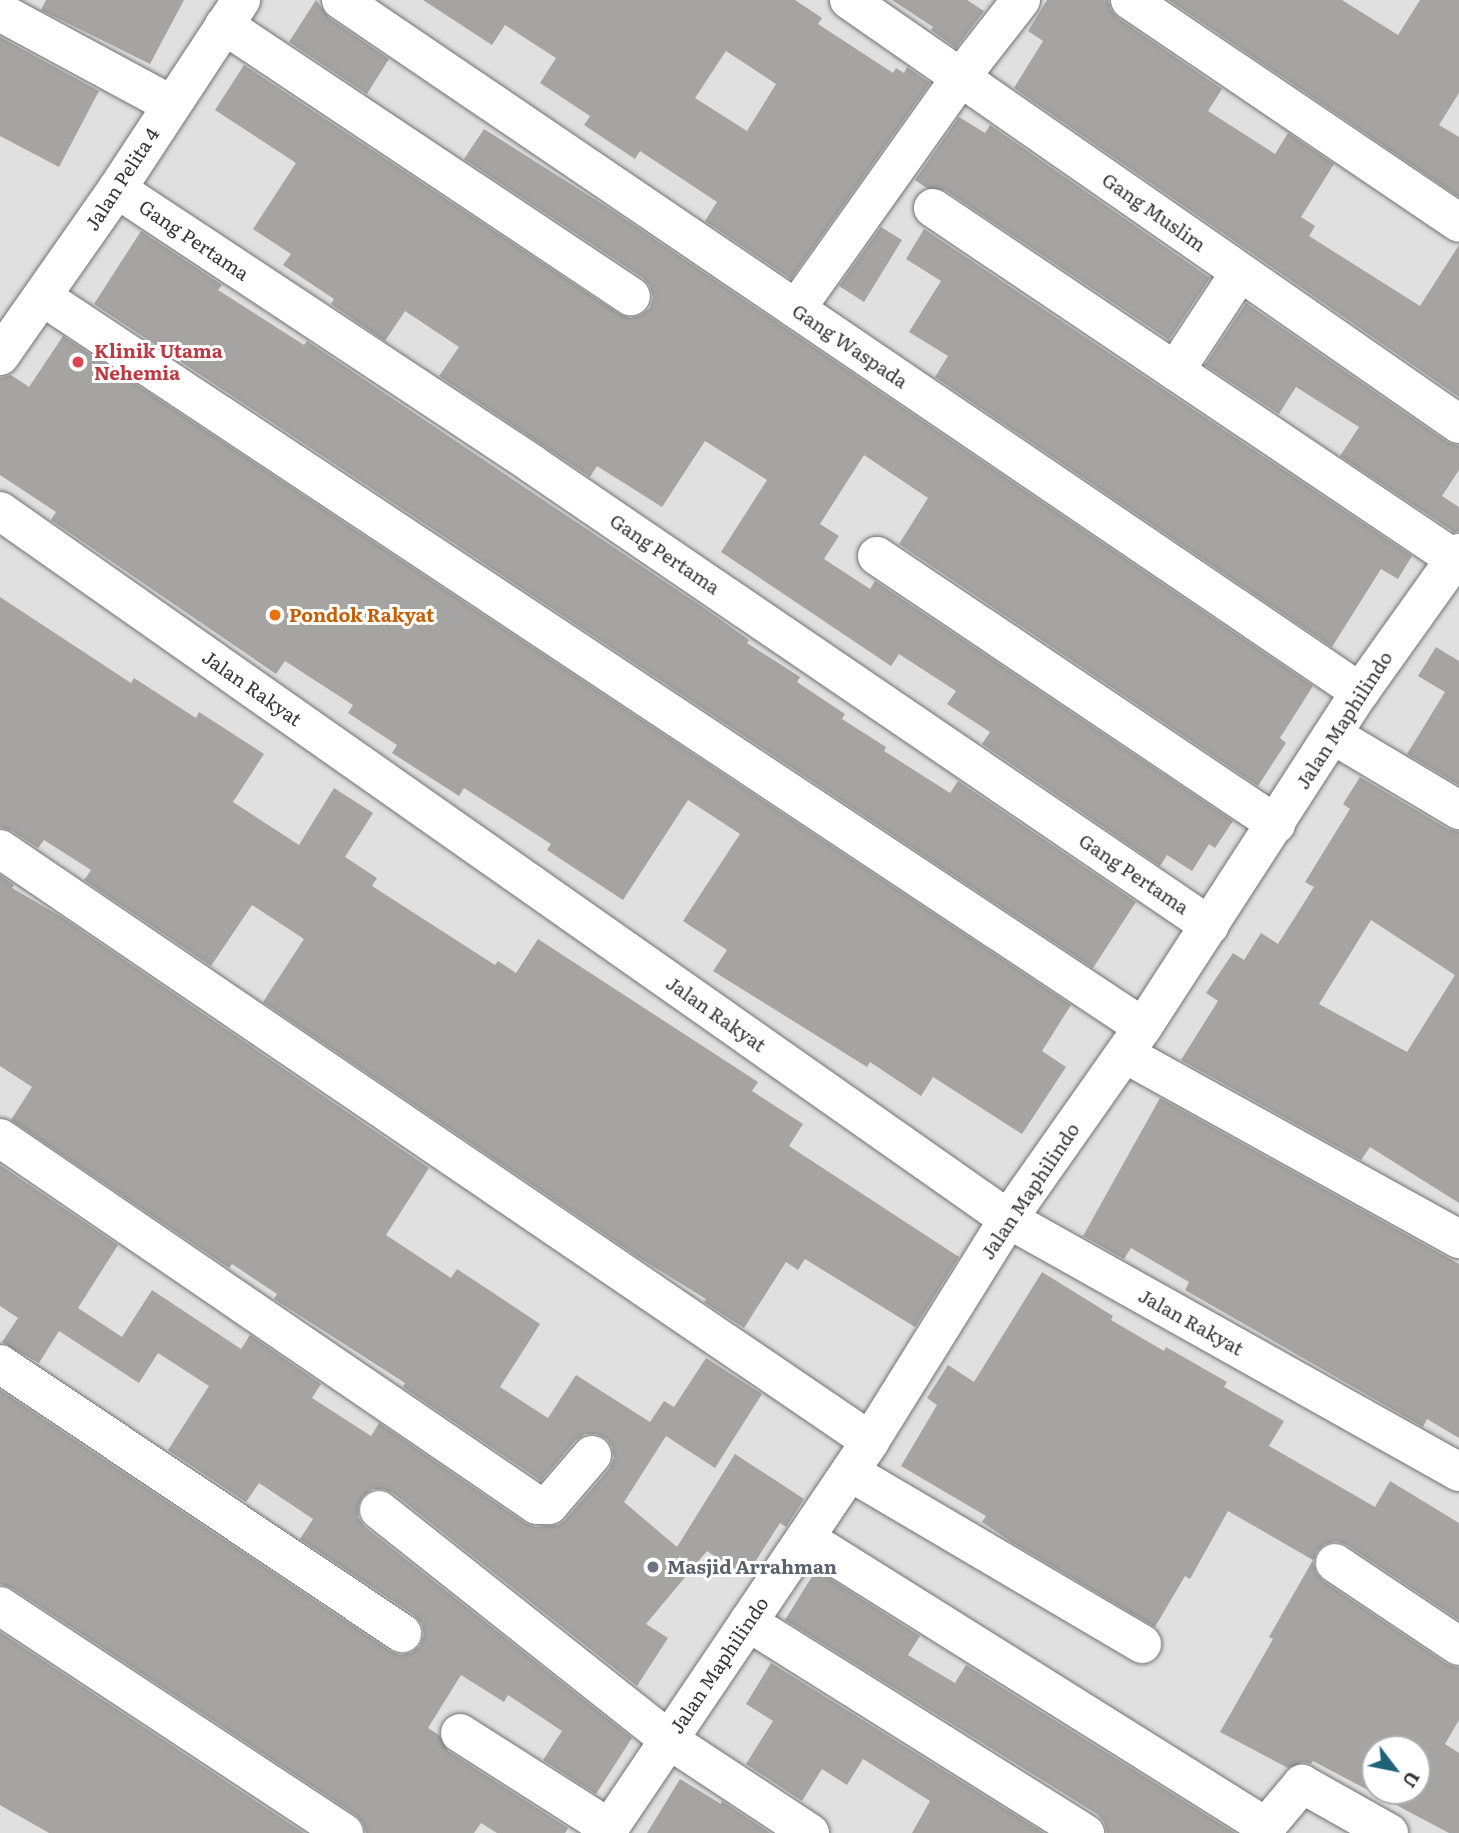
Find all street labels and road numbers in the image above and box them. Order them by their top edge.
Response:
street label: Jalan Pelita 4 [80,123,164,235]
street label: Gang Muslim [1098,168,1210,256]
street label: Gang Pertama [135,195,253,285]
street label: Gang Waspada [788,299,912,393]
street label: Gang Pertama [606,509,724,599]
street label: Jalan Rakyat [198,645,306,731]
street label: Jalan Maphilindo [1291,647,1397,793]
street label: Gang Pertama [1075,829,1193,919]
street label: Jalan Rakyat [662,971,770,1057]
street label: Jalan Maphilindo [976,1118,1084,1264]
street label: Jalan Rakyat [1135,1284,1247,1360]
street label: Jalan Maphilindo [665,1592,773,1738]

